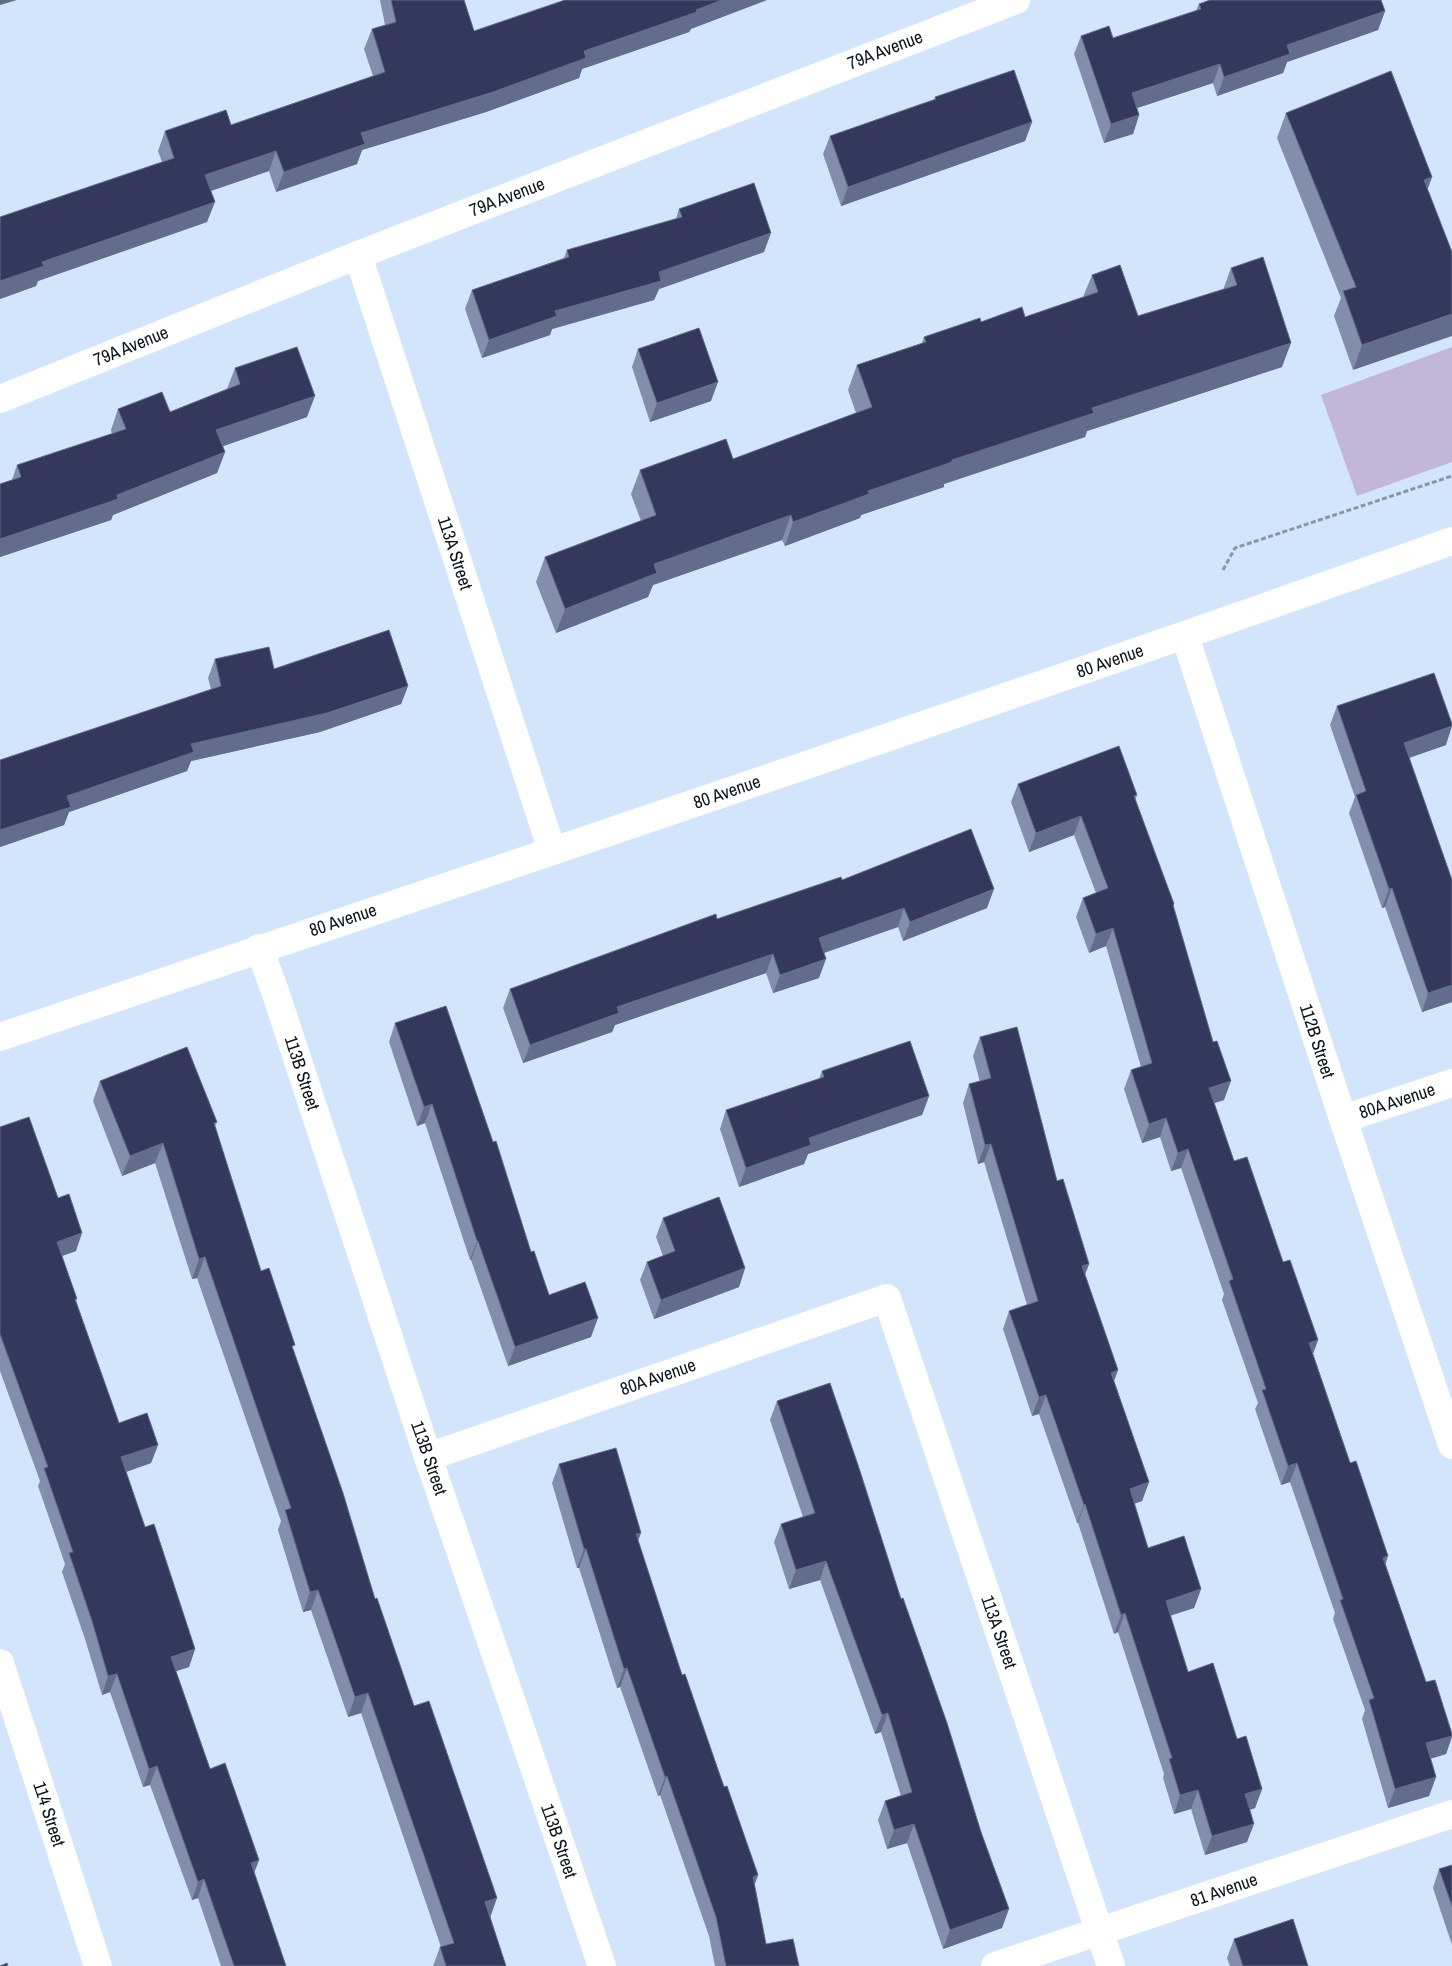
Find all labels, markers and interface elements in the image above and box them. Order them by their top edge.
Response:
street label: 79A Avenue [844,24,926,75]
street label: 79A Avenue [466,171,548,222]
street label: 79A Avenue [90,319,172,372]
street label: 113A Street [432,513,479,593]
street label: 80 Avenue [1073,637,1147,684]
street label: 80 Avenue [690,768,764,815]
street label: 80 Avenue [306,897,380,942]
street label: 112B Street [1294,1000,1341,1081]
street label: 113B Street [279,1032,326,1113]
street label: 80A Avenue [1356,1076,1438,1125]
street label: 80A Avenue [617,1352,699,1401]
street label: 113B Street [405,1417,454,1498]
street label: 113A Street [975,1592,1024,1672]
street label: 114 Street [27,1778,72,1850]
street label: 113B Street [535,1800,584,1881]
street label: 81 Avenue [1187,1866,1261,1913]

